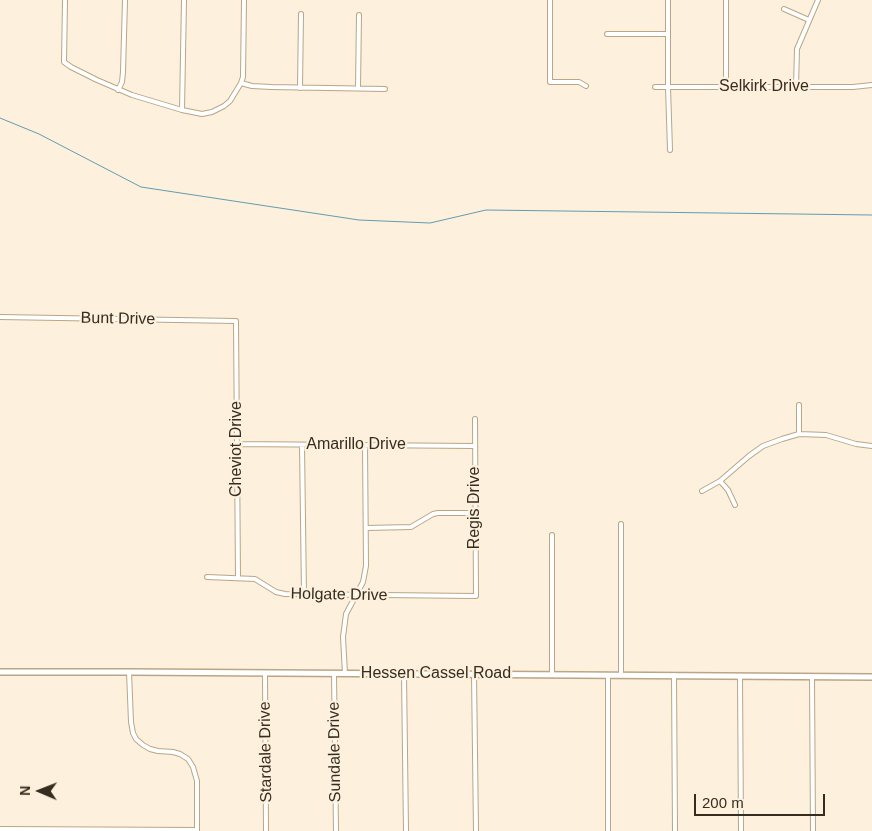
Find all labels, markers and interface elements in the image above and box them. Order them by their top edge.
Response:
street label: Selkirk Drive [719,77,809,97]
street label: Bunt Drive [80,309,156,329]
street label: Cheviot Drive [227,401,247,497]
street label: Amarillo Drive [306,435,406,455]
street label: Regis Drive [465,467,485,549]
street label: Holgate Drive [290,585,388,605]
street label: Hessen Cassel Road [361,664,511,684]
street label: Stardale Drive [256,701,276,803]
street label: Sundale Drive [325,702,345,802]
north arrow [15,766,65,816]
scale bar [697,784,828,816]
text: N [17,786,33,796]
text: 200 m [702,794,744,811]

